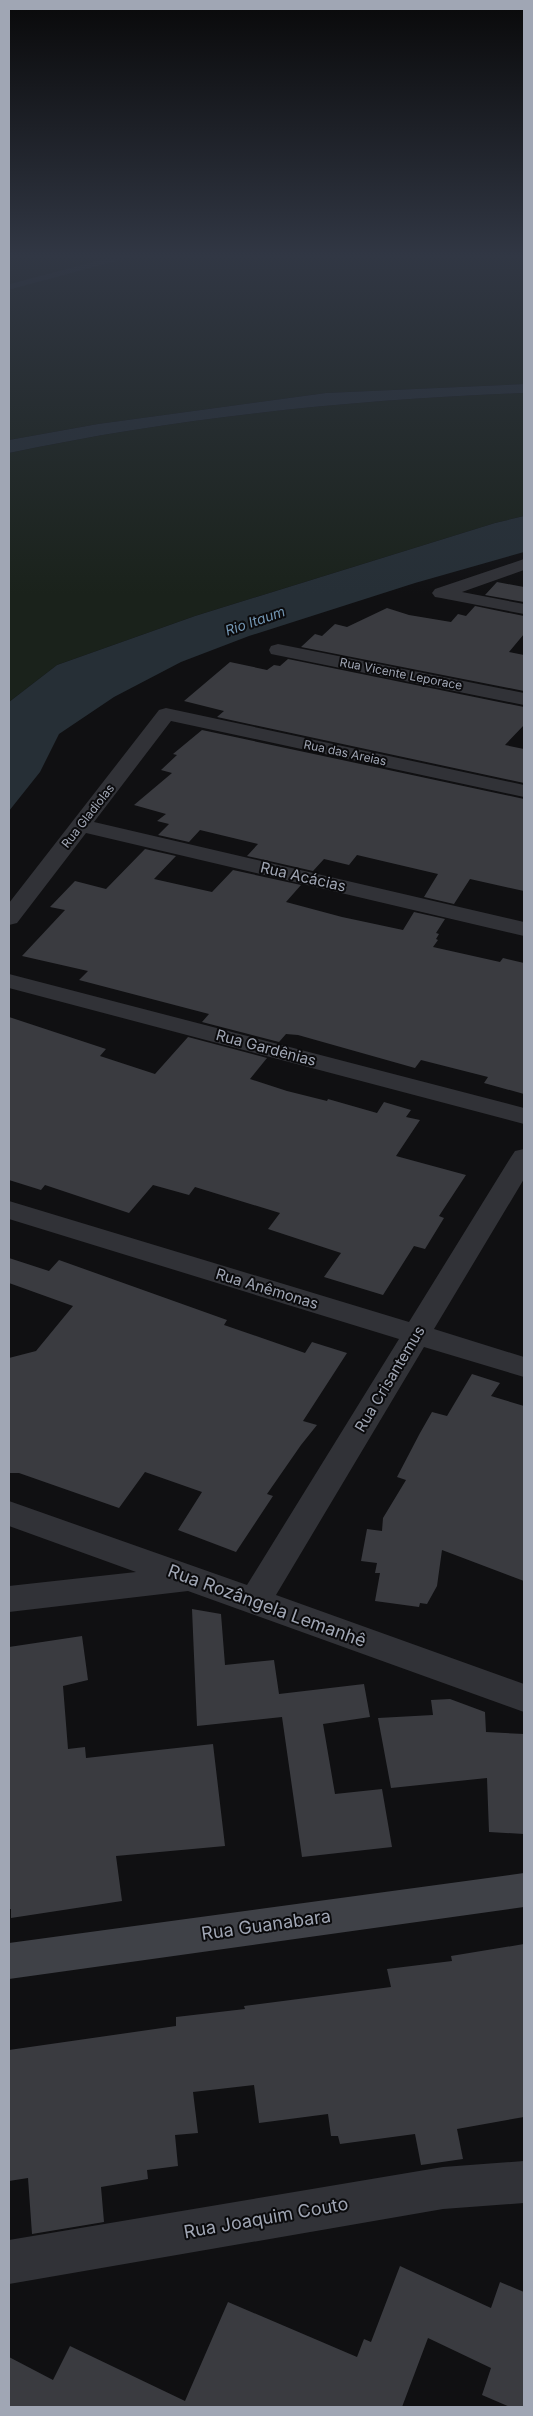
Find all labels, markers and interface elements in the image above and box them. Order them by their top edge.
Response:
water label: Rio Itaum [223,602,287,639]
street label: Rua Vicente Leporace [338,654,464,693]
street label: Rua das Areias [302,736,388,769]
street label: Rua Gladiolas [58,781,117,851]
street label: Rua Acácias [258,857,348,896]
street label: Rua Gardênias [214,1025,318,1070]
street label: Rua Anêmonas [213,1264,321,1313]
street label: Rua Crisantemus [350,1322,429,1435]
street label: Rua Rozângela Lemanhê [165,1560,369,1651]
street label: Rua Guanabara [200,1905,332,1944]
street label: Rua Joaquim Couto [182,2193,350,2242]

